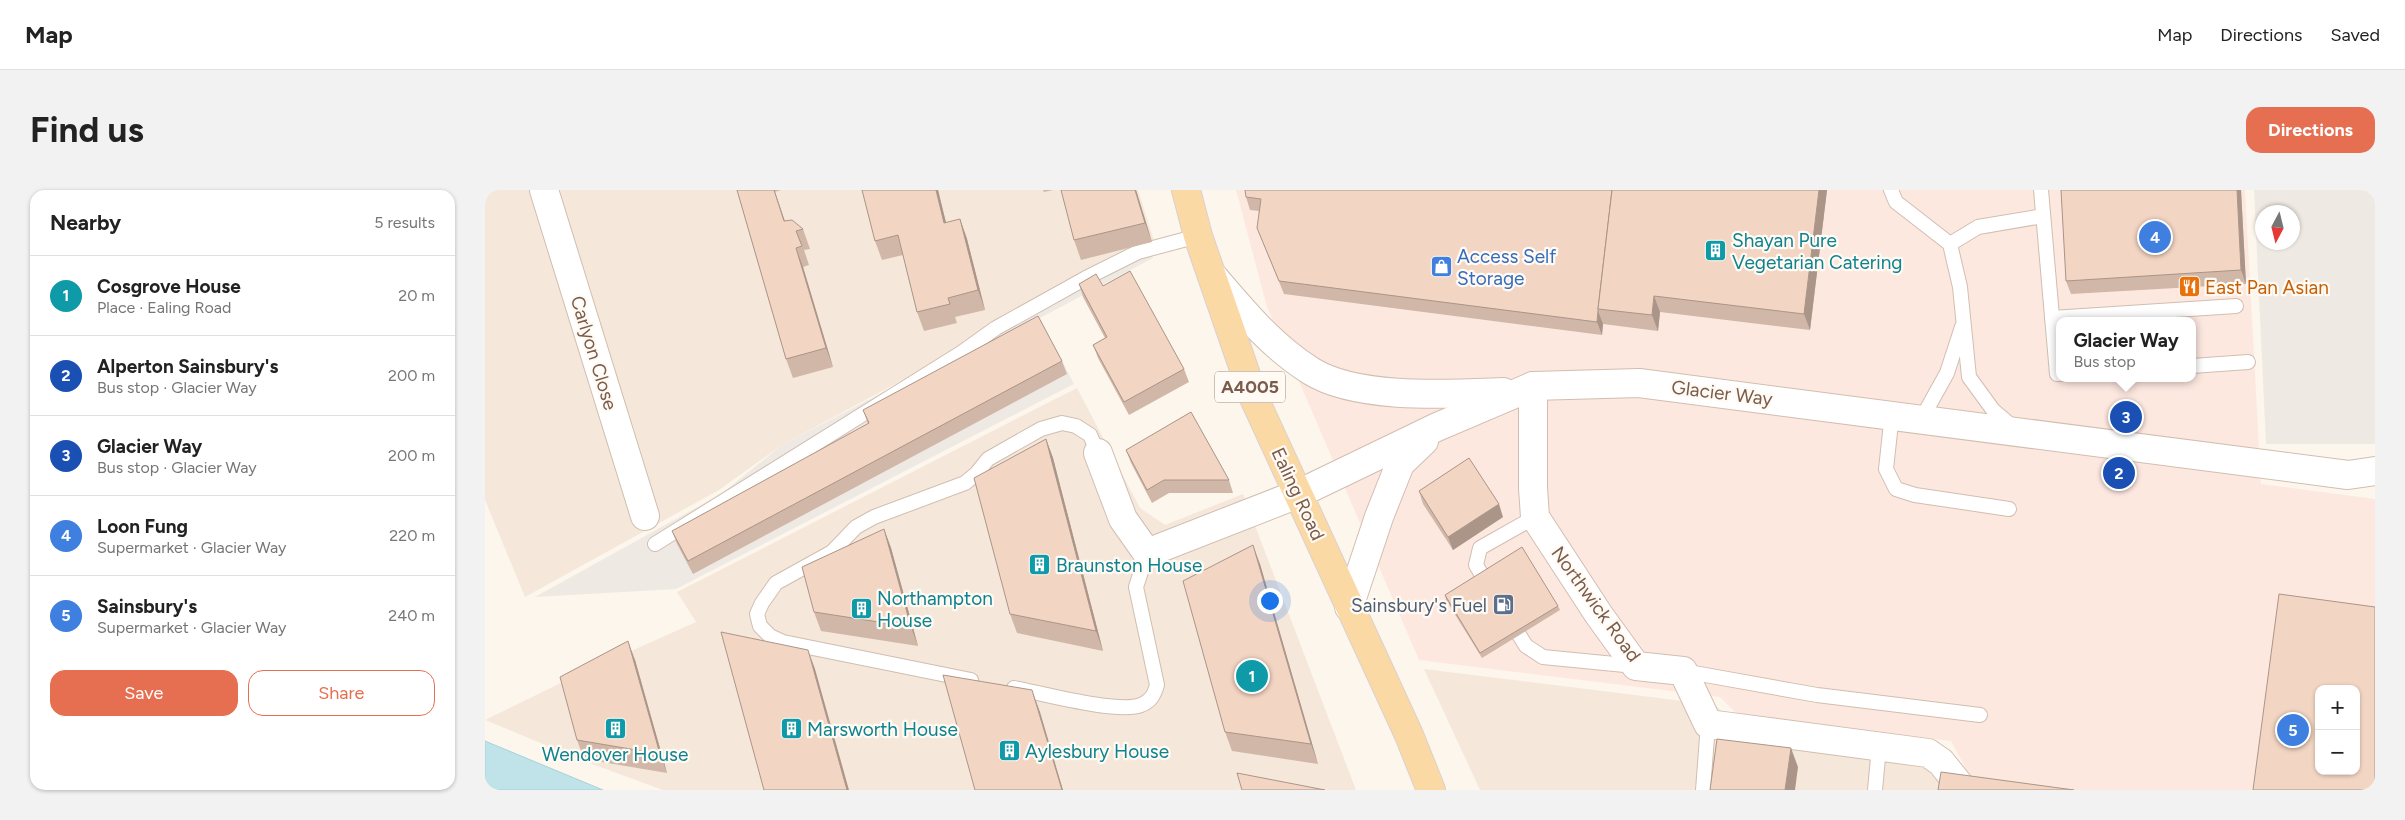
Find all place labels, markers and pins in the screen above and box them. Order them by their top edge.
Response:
pin: 4 [2139,218,2171,256]
place label: Shayan Pure Vegetarian Catering [1732,229,1902,274]
building icon: Shayan Pure Vegetarian Catering [1704,239,1728,263]
place label: Access Self Storage [1457,245,1556,290]
shop icon: Access Self Storage [1429,255,1453,279]
restaurant icon: East Pan Asian [2177,275,2201,299]
place label: East Pan Asian [2205,276,2329,299]
pin: 3 [2110,398,2142,436]
pin: 2 [2103,454,2135,492]
building icon: Braunston House [1028,553,1052,577]
place label: Braunston House [1056,554,1202,577]
place label: Northampton House [877,587,993,632]
fuel station icon: Sainsbury's Fuel [1491,593,1515,617]
place label: Sainsbury's Fuel [1351,594,1487,617]
building icon: Northampton House [849,597,873,621]
pin: 1 [1236,657,1268,695]
pin: 5 [2277,711,2309,749]
building icon: Wendover House [603,716,627,740]
building icon: Marsworth House [779,717,803,741]
place label: Marsworth House [807,718,958,741]
building icon: Aylesbury House [997,739,1021,763]
place label: Aylesbury House [1025,740,1169,763]
place label: Wendover House [542,743,688,766]

